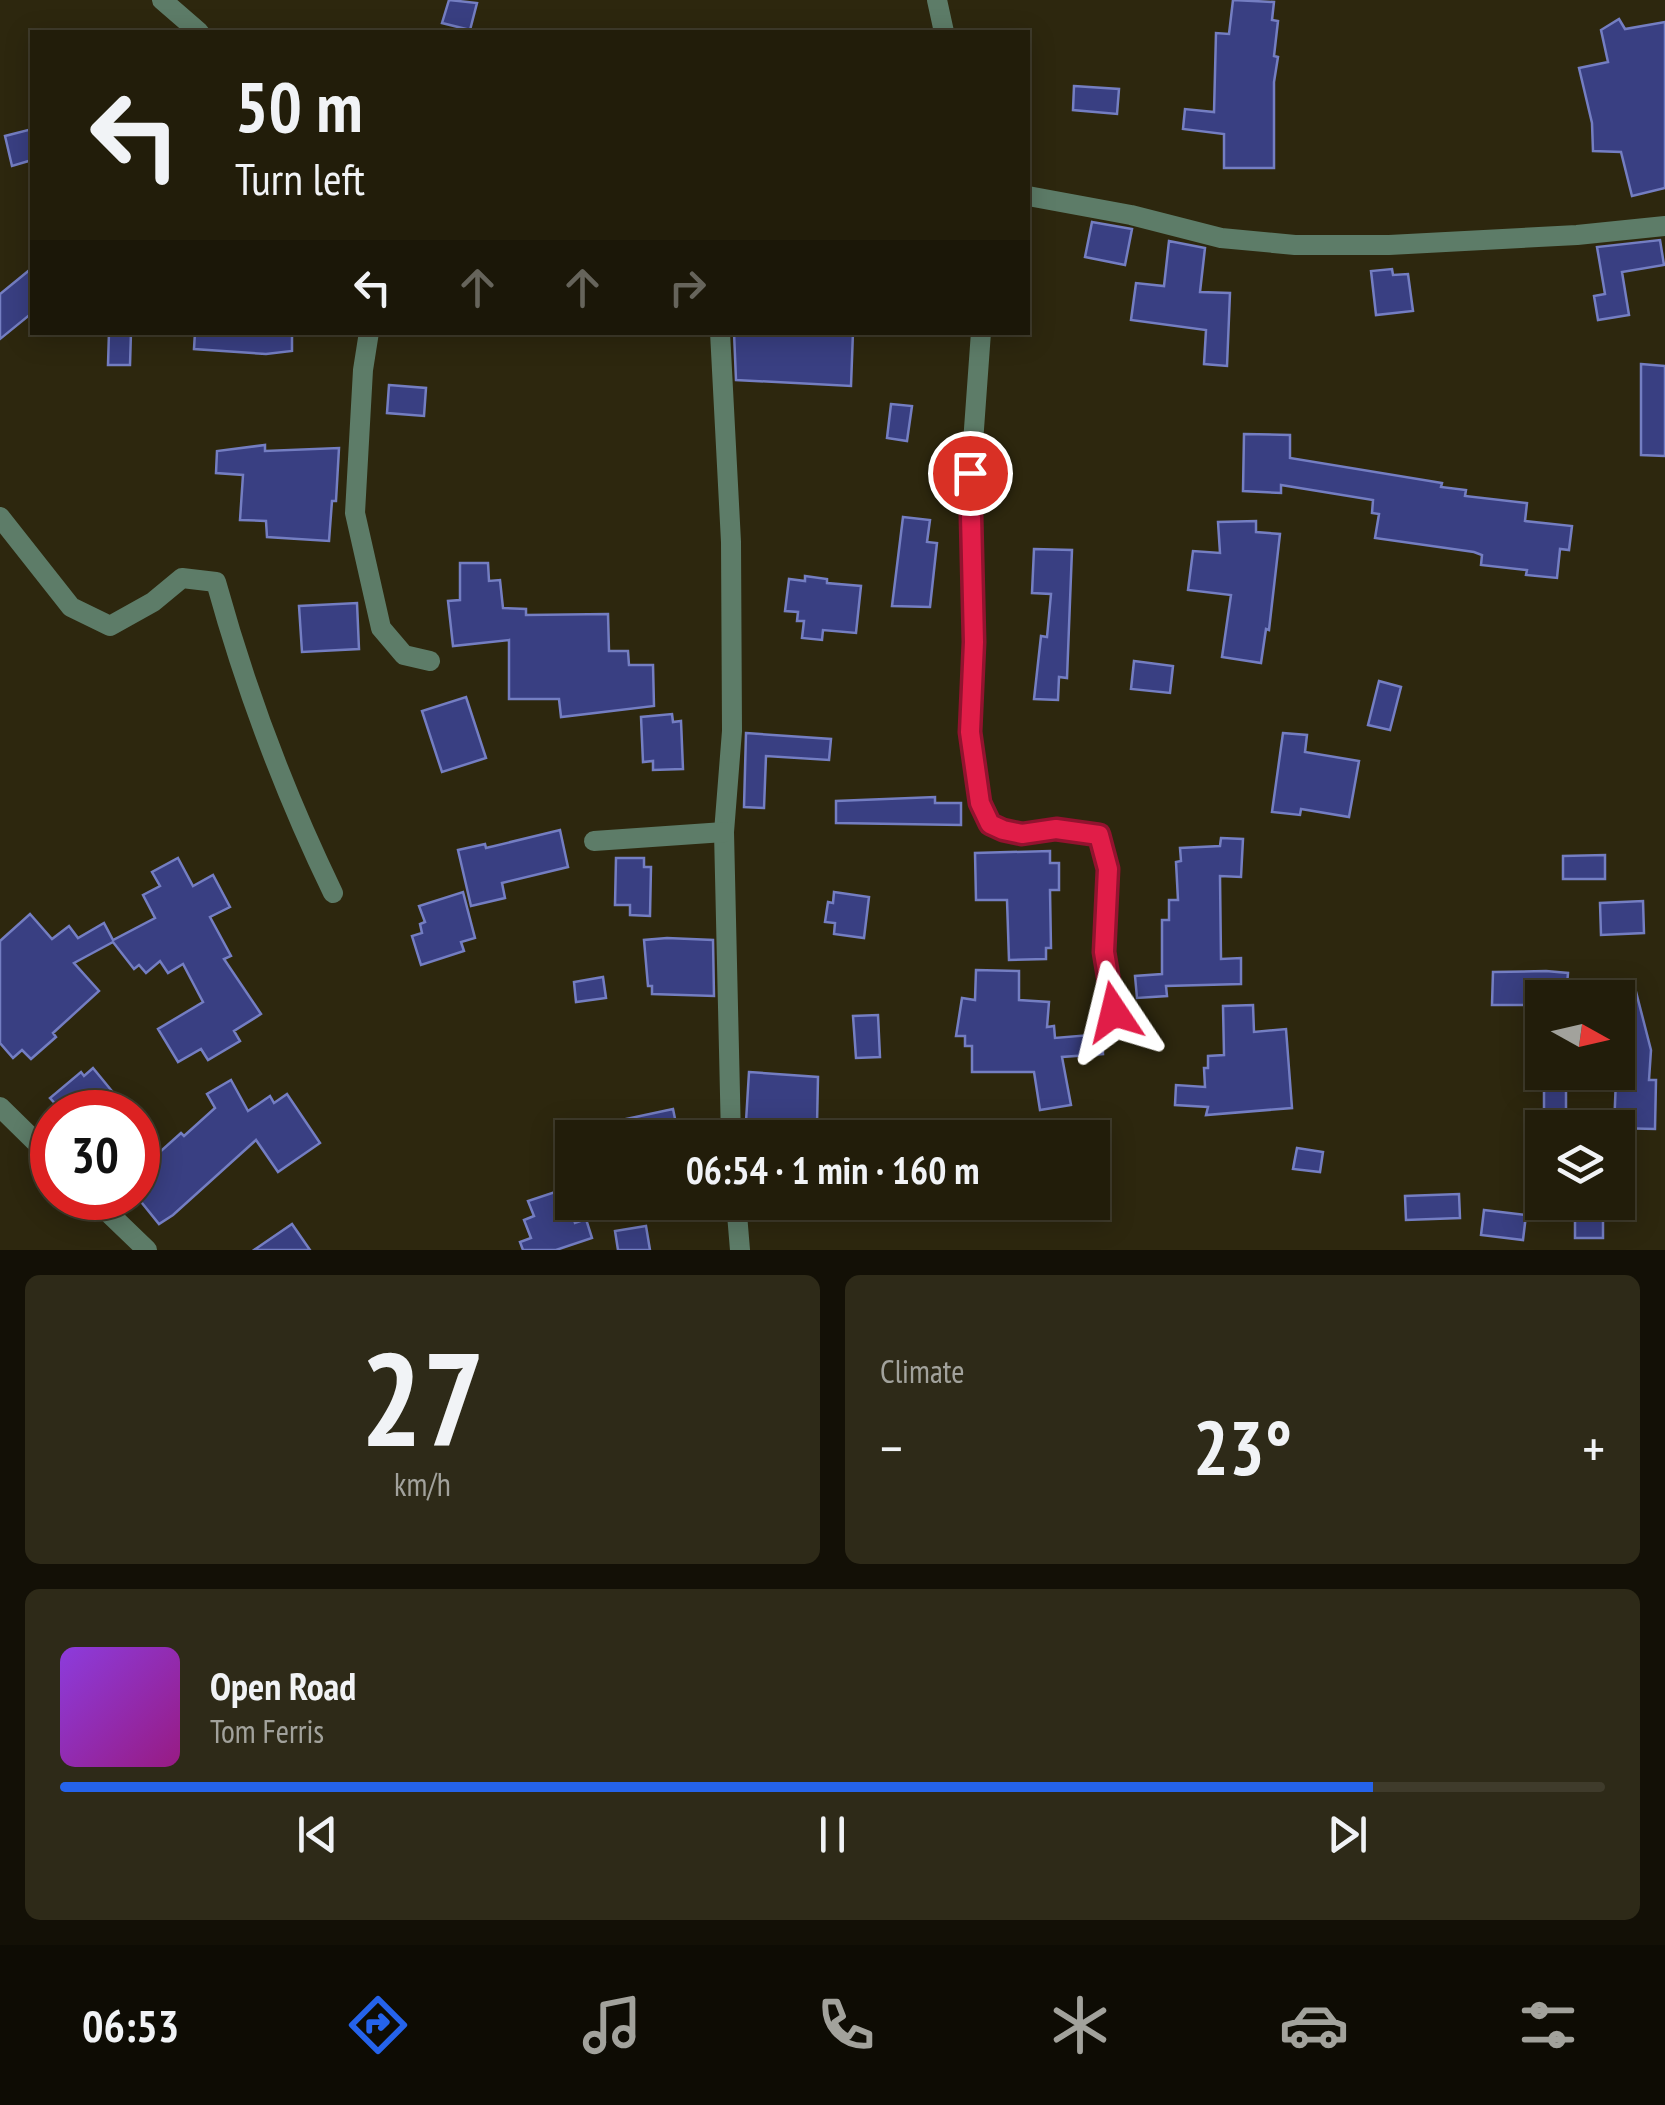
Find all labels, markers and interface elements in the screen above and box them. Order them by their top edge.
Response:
text: 50 m [235,61,363,151]
icon: left [70,70,200,200]
text: Turn left [235,149,365,207]
icon: left [345,260,400,315]
icon: ahead [450,260,505,315]
icon: ahead [555,260,610,315]
icon: right [660,260,715,315]
pin [928,431,1013,516]
icon: arrive [943,446,998,501]
position arrow [1062,960,1166,1064]
north arrow [1525,980,1635,1090]
map controls [1525,980,1635,1220]
speed limit sign: 30 [30,1090,160,1220]
button: layers [1525,1110,1635,1220]
text: 06:54 · 1 min · 160 m [686,1145,979,1194]
text: 27 [360,1314,485,1482]
text: Climate [880,1350,964,1392]
text: 23° [1193,1399,1292,1496]
text: − [880,1412,903,1483]
text: + [1582,1412,1605,1483]
text: km/h [394,1463,451,1505]
text: Open Road [210,1661,356,1710]
text: Tom Ferris [210,1710,324,1752]
icon: previous [290,1807,345,1862]
icon: pause [805,1807,860,1862]
icon: next [1320,1807,1375,1862]
icon: directions [343,1990,413,2060]
icon: music [577,1990,647,2060]
icon: phone [811,1990,881,2060]
icon: climate [1045,1990,1115,2060]
icon: car [1279,1990,1349,2060]
icon: filters [1513,1990,1583,2060]
text: 06:53 [82,1996,179,2054]

